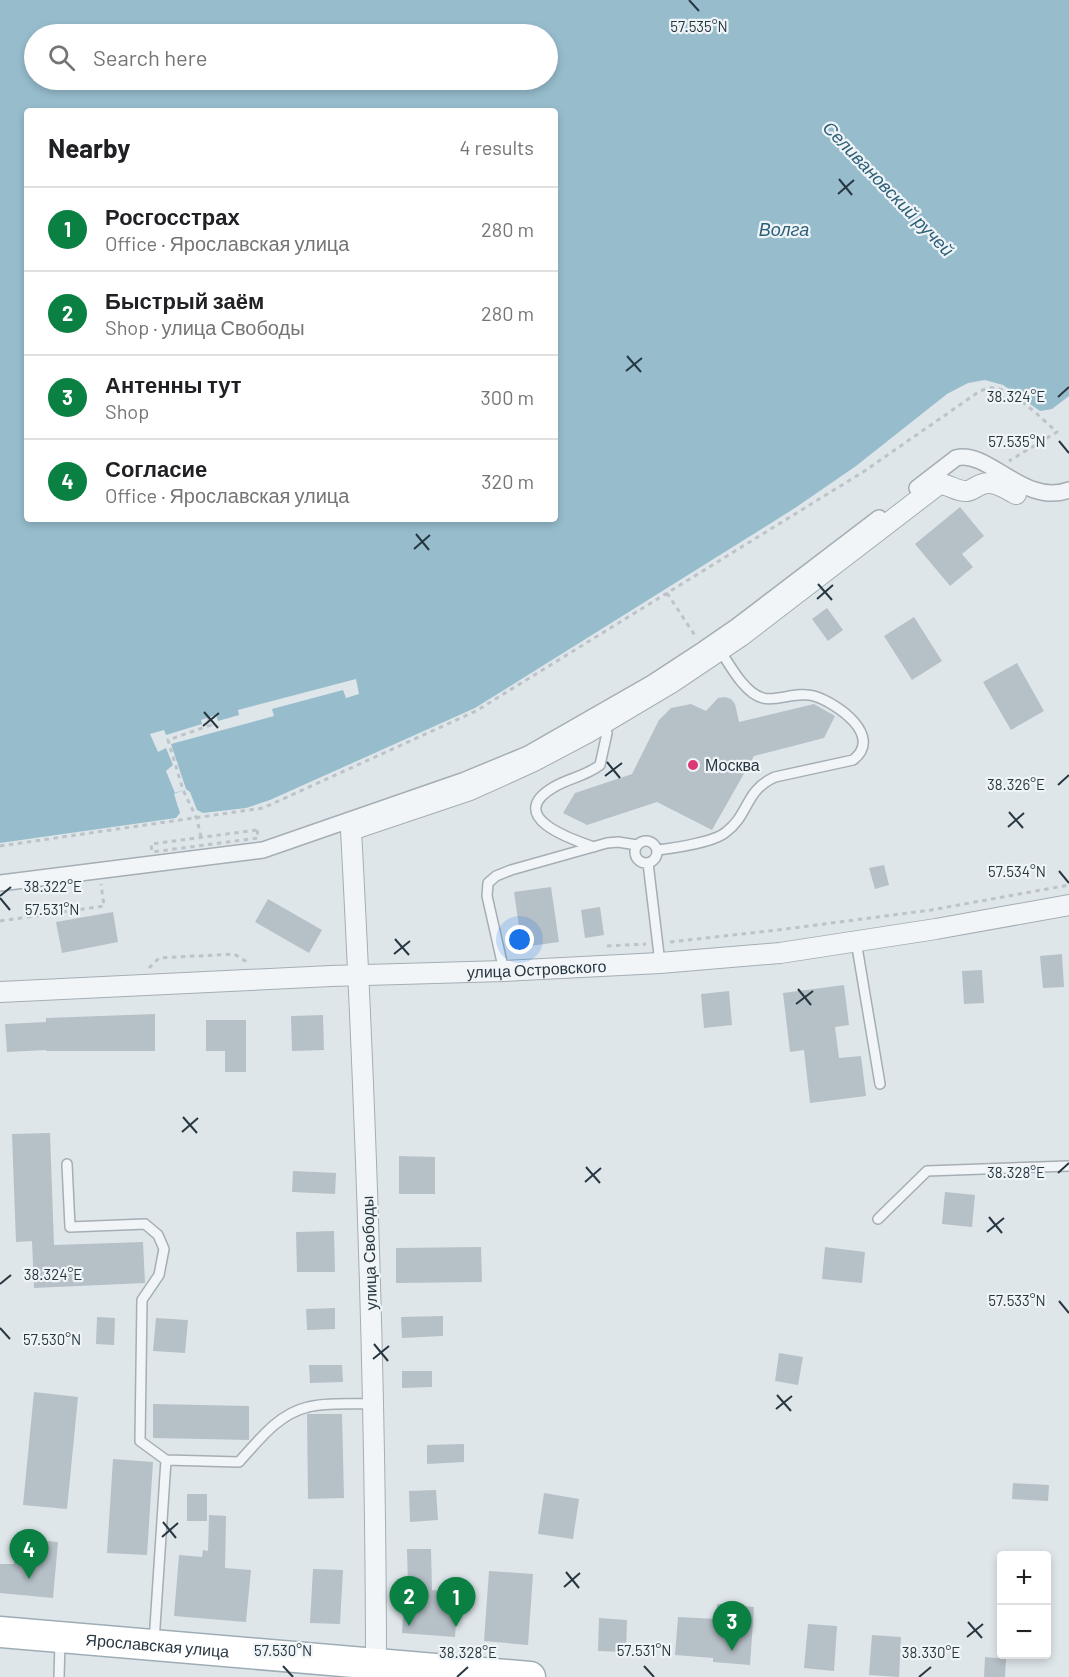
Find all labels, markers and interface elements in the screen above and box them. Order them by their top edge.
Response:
text: 57.535°N [670,17,728,35]
search box [24,24,558,90]
icon: search [45,41,78,74]
text: Search here [93,44,207,70]
water label: Селивановский ручей [819,116,959,260]
text: Nearby [48,132,130,163]
text: 4 results [459,135,534,159]
text: Росгосстрах [105,203,240,229]
text: 1 [64,217,71,241]
text: 280 m [481,217,534,241]
water label: Волга [759,218,809,240]
text: Office · Ярославская улица [105,231,349,255]
text: Быстрый заём [105,287,264,313]
text: 2 [62,301,73,325]
text: 280 m [481,301,534,325]
text: Shop · улица Свободы [105,315,305,339]
text: Антенны тут [105,371,242,397]
text: 3 [62,385,73,409]
text: 300 m [481,385,534,409]
text: 38.324°E [987,387,1045,405]
text: Shop [105,399,149,423]
text: 57.535°N [988,432,1046,450]
text: Согласие [105,455,207,481]
text: 4 [61,469,74,493]
text: 320 m [481,469,534,493]
text: Office · Ярославская улица [105,483,349,507]
place label: Москва [705,755,760,774]
marker: Москва [686,758,700,772]
text: 38.326°E [987,775,1045,793]
text: 57.534°N [988,862,1046,880]
text: 38.322°E [24,877,82,895]
text: 57.531°N [25,900,79,918]
your location [505,925,534,954]
street label: улица Островского [466,956,607,981]
text: 38.328°E [987,1163,1045,1181]
street label: улица Свободы [357,1195,380,1311]
text: 38.324°E [24,1265,82,1283]
text: 57.533°N [988,1291,1046,1309]
text: 57.530°N [23,1330,81,1348]
pin: 4 [9,1530,48,1579]
map controls [997,1551,1051,1659]
button: + [997,1551,1051,1605]
pin: 2 [390,1576,428,1626]
pin: 1 [436,1578,476,1627]
pin: 3 [712,1602,752,1651]
button: − [997,1605,1051,1659]
street label: Ярославская улица [85,1629,230,1660]
text: 57.530°N [254,1641,312,1659]
text: 57.531°N [617,1641,671,1659]
text: 38.328°E [439,1643,497,1661]
text: 38.330°E [902,1643,960,1661]

